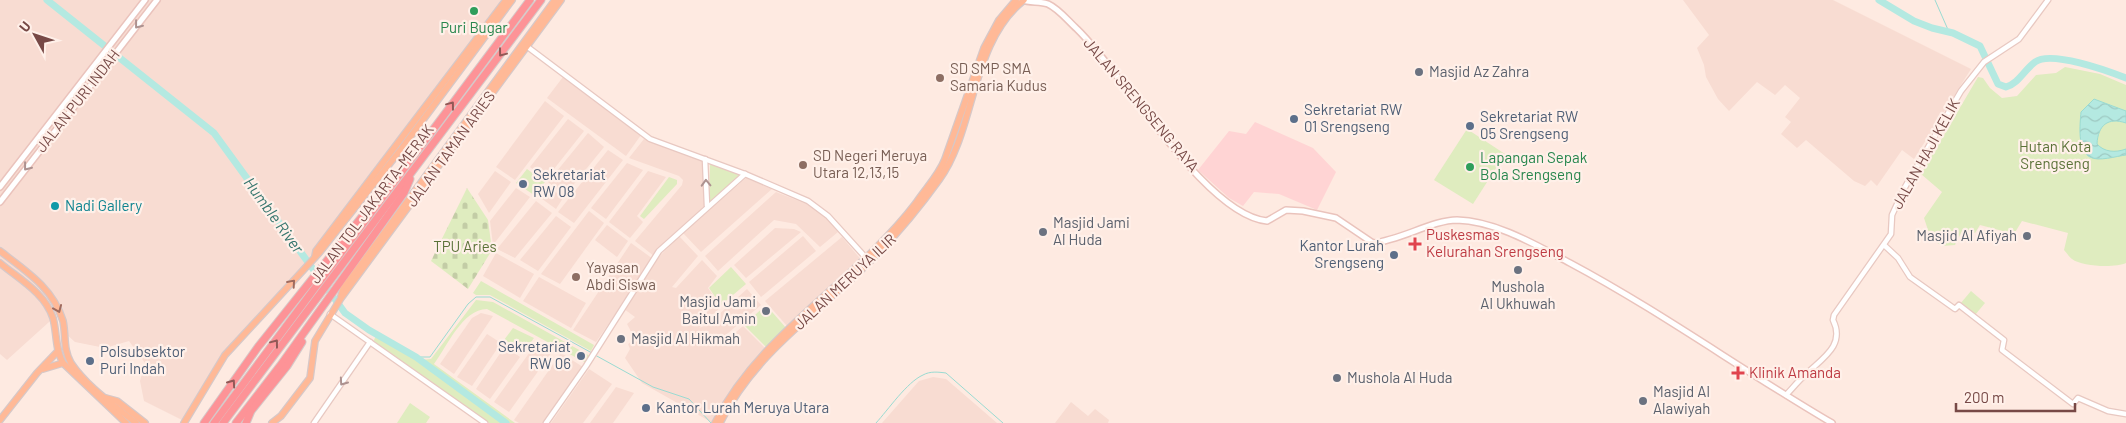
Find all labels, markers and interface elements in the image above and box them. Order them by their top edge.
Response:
marker: Puri Bugar [468,5,480,17]
north arrow [10,10,60,60]
text: U [15,17,34,35]
place label: Puri Bugar [440,18,508,36]
one-way arrow [135,19,143,28]
street label: JALAN SRENGSENG RAYA [1080,34,1203,175]
street label: JALAN PURI INDAH [32,45,123,155]
one-way arrow [499,47,507,56]
place label: SD SMP SMA Samaria Kudus [950,59,1047,94]
place label: Masjid Az Zahra [1429,62,1529,80]
marker: Masjid Az Zahra [1413,66,1425,78]
marker: SD SMP SMA Samaria Kudus [934,72,946,84]
street label: JALAN TAMAN ARIES [402,87,498,210]
street label: JALAN HAJI KELIK [1887,95,1963,212]
place label: Sekretariat RW 01 Srengseng [1304,100,1402,135]
one-way arrow [446,102,454,111]
place label: Sekretariat RW 05 Srengseng [1480,107,1578,142]
marker: Sekretariat RW 01 Srengseng [1288,113,1300,125]
street label: JALAN TOL JAKARTA–MERAK [305,120,437,287]
marker: Sekretariat RW 05 Srengseng [1464,120,1476,132]
park label: Hutan Kota Srengseng [2019,137,2091,172]
place label: SD Negeri Meruya Utara 12,13,15 [813,146,927,181]
place label: Lapangan Sepak Bola Srengseng [1480,148,1588,183]
marker: SD Negeri Meruya Utara 12,13,15 [797,159,809,171]
one-way arrow [24,161,33,171]
marker: Lapangan Sepak Bola Srengseng [1464,161,1476,173]
place label: Sekretariat RW 08 [533,165,606,200]
water label: Humble River [241,173,309,257]
marker: Sekretariat RW 08 [517,178,529,190]
one-way arrow [701,178,712,186]
place label: Nadi Gallery [65,196,142,214]
marker: Nadi Gallery [49,200,61,212]
place label: Masjid Jami Al Huda [1053,213,1130,248]
place label: Puskesmas Kelurahan Srengseng [1426,225,1564,260]
marker: Masjid Jami Al Huda [1037,226,1049,238]
place label: Masjid Al Afiyah [1916,226,2017,244]
street label: JALAN MERUYA ILIR [790,229,899,333]
marker: Masjid Al Afiyah [2021,230,2033,242]
place label: Kantor Lurah Srengseng [1299,236,1384,271]
park label: TPU Aries [433,237,497,255]
marker: Puskesmas Kelurahan Srengseng [1408,237,1422,251]
marker: Kantor Lurah Srengseng [1388,249,1400,261]
place label: Yayasan Abdi Siswa [586,258,656,293]
marker: Mushola Al Ukhuwah [1512,264,1524,276]
marker: Yayasan Abdi Siswa [570,271,582,283]
place label: Mushola Al Ukhuwah [1480,277,1556,312]
one-way arrow [286,279,295,288]
place label: Masjid Jami Baitul Amin [679,292,756,327]
one-way arrow [51,304,62,313]
marker: Masjid Jami Baitul Amin [760,305,772,317]
place label: Masjid Al Hikmah [631,329,740,347]
marker: Masjid Al Hikmah [615,333,627,345]
place label: Sekretariat RW 06 [498,337,571,372]
one-way arrow [269,339,278,349]
place label: Polsubsektor Puri Indah [100,342,186,377]
marker: Sekretariat RW 06 [575,350,587,362]
marker: Polsubsektor Puri Indah [84,355,96,367]
place label: Klinik Amanda [1749,363,1841,381]
marker: Klinik Amanda [1731,366,1745,380]
place label: Mushola Al Huda [1347,368,1453,386]
marker: Mushola Al Huda [1331,372,1343,384]
one-way arrow [340,376,349,386]
one-way arrow [226,379,235,389]
scale bar [1956,380,2075,412]
place label: Masjid Al Alawiyah [1653,382,1710,417]
text: 200 m [1964,388,2004,406]
marker: Masjid Al Alawiyah [1637,395,1649,407]
place label: Kantor Lurah Meruya Utara [656,398,829,416]
marker: Kantor Lurah Meruya Utara [640,402,652,414]

